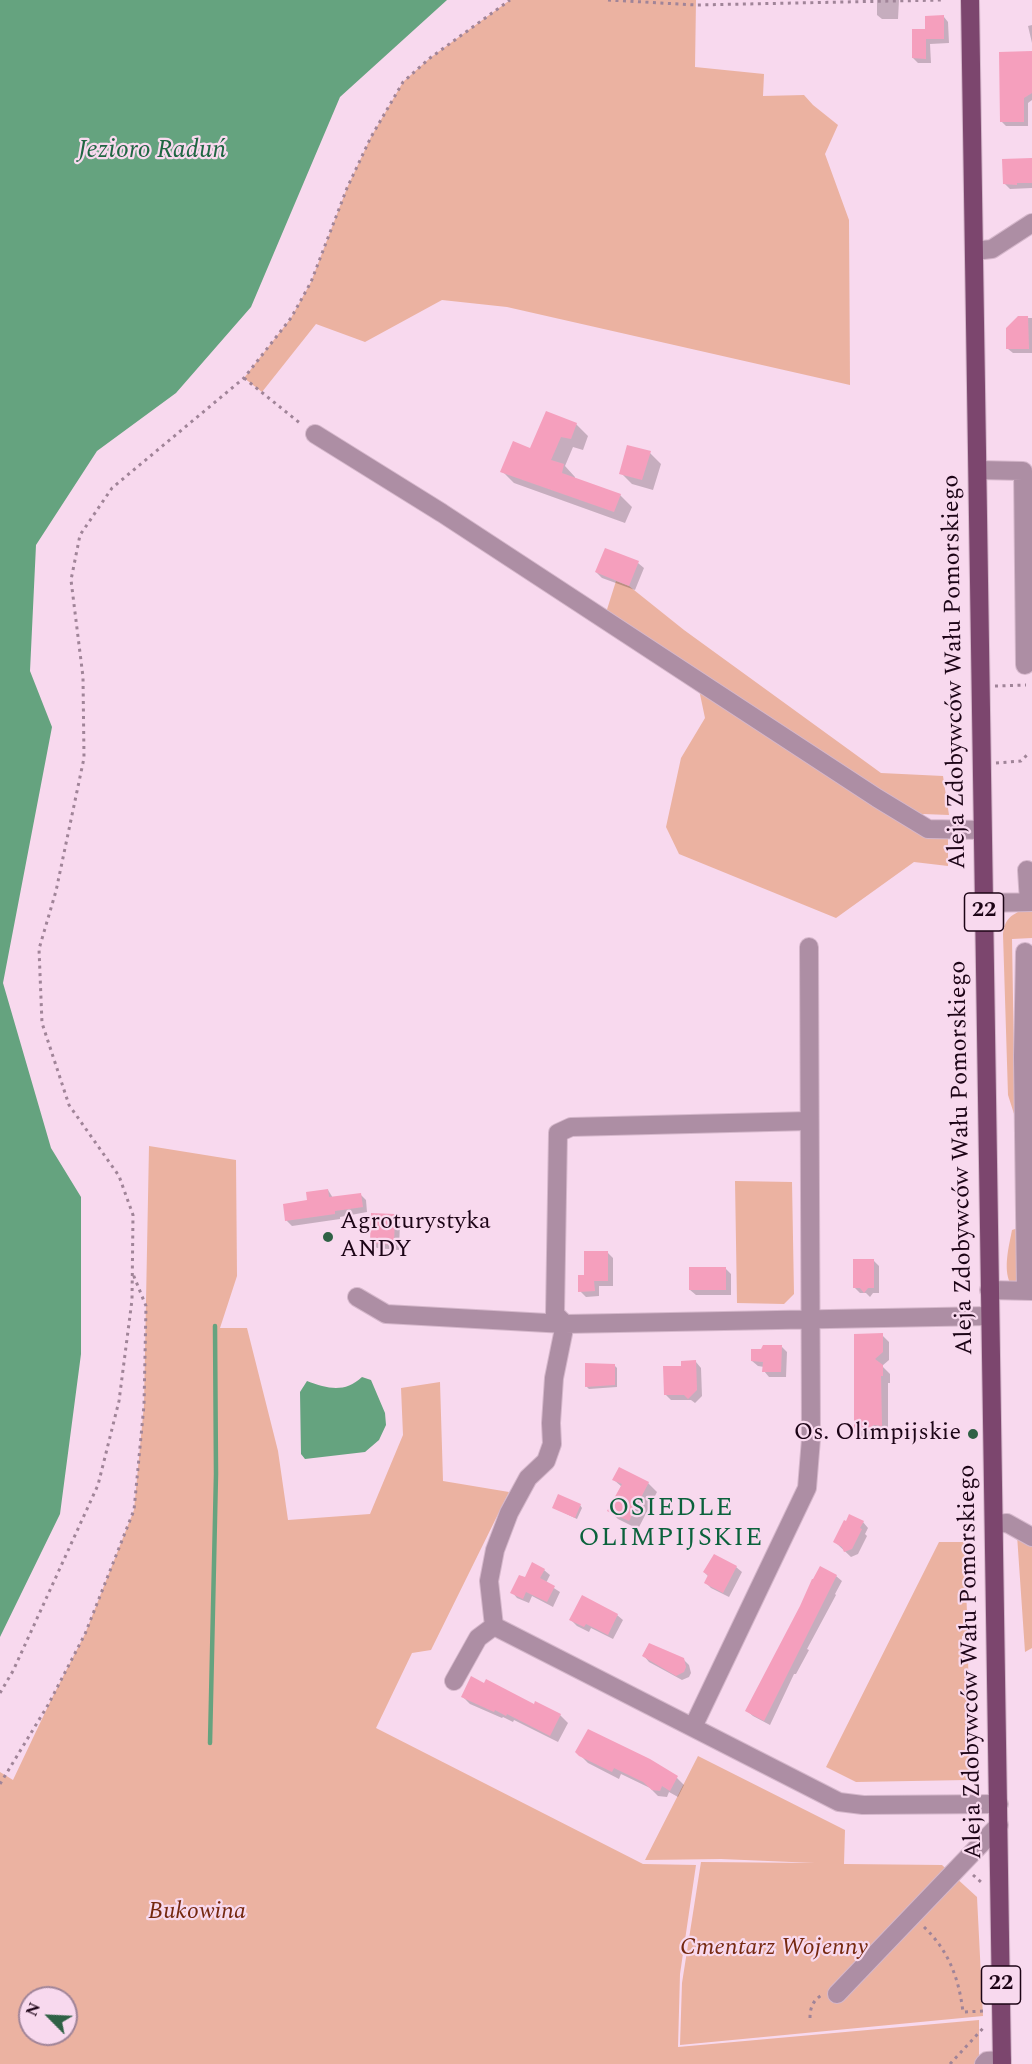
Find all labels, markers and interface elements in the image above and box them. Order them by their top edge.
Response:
water label: Jezioro Raduń [78,136,226,168]
street label: Aleja Zdobywców Wału Pomorskiego [938,474,974,870]
road number: 22 [964,893,1004,931]
street label: Aleja Zdobywców Wału Pomorskiego [945,960,981,1356]
place label: Agroturystyka ANDY [340,1209,491,1265]
marker: Agroturystyka ANDY [321,1230,335,1244]
place label: Os. Olimpijskie [794,1420,961,1448]
marker: Os. Olimpijskie [966,1427,980,1441]
street label: Aleja Zdobywców Wału Pomorskiego [954,1464,990,1860]
district label: OSIEDLE OLIMPIJSKIE [578,1494,764,1556]
park label: Bukowina [148,1899,246,1927]
park label: Cmentarz Wojenny [680,1935,868,1963]
road number: 22 [982,1966,1020,2004]
north arrow [18,1986,78,2046]
text: N [20,1999,47,2020]

